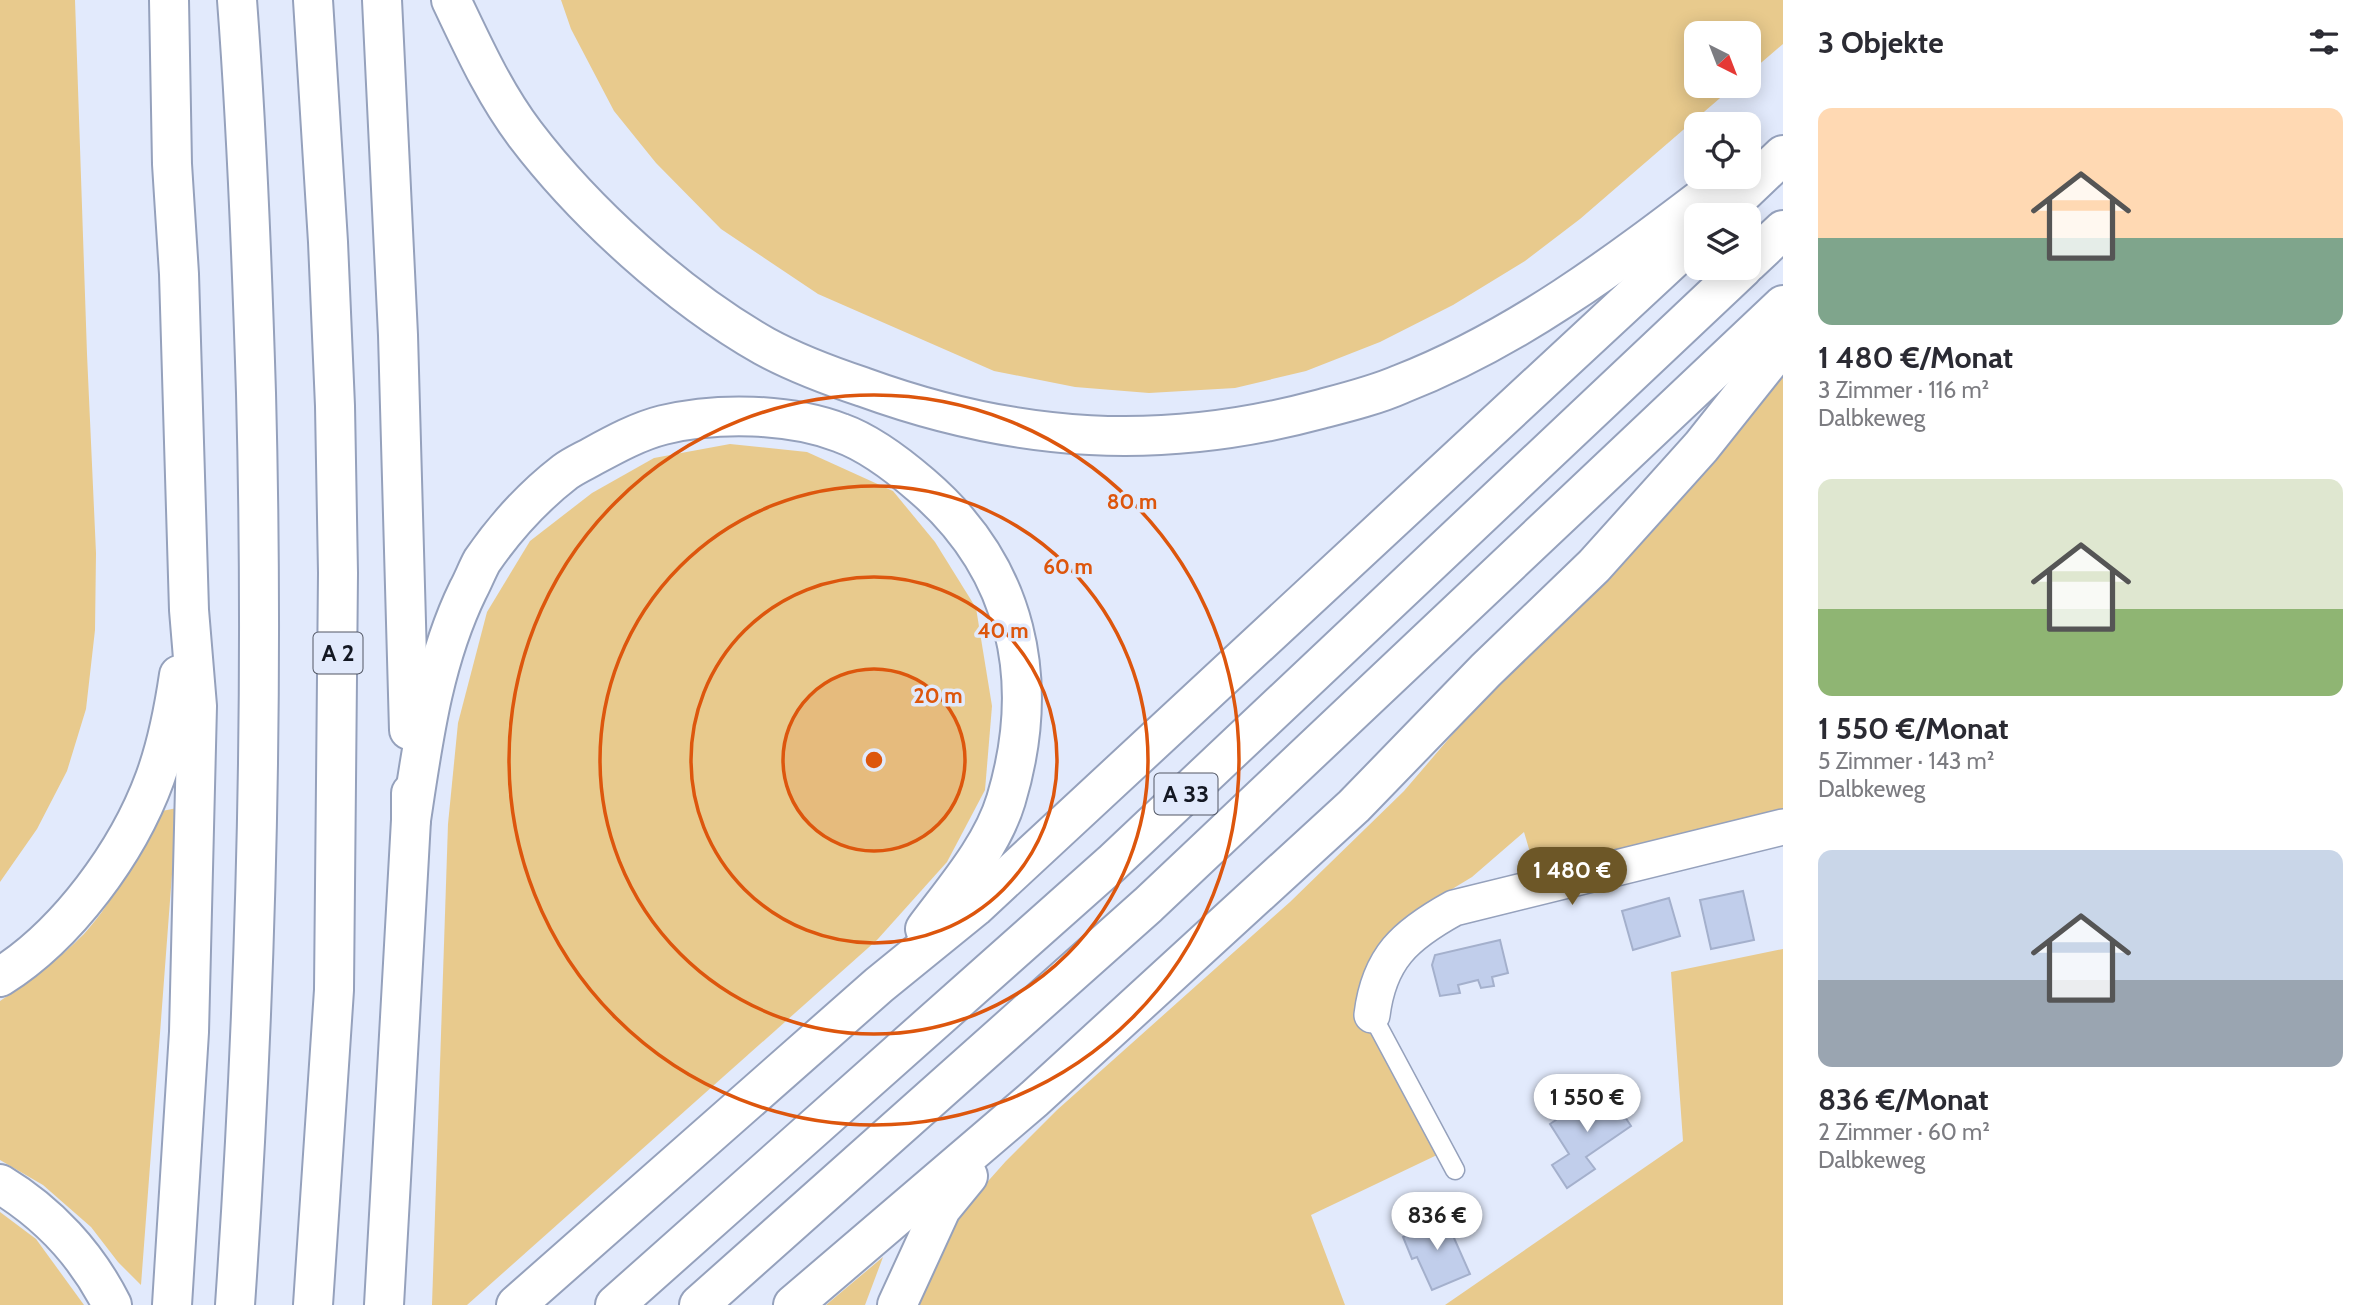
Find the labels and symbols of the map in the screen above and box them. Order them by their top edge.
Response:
north arrow [1684,21,1760,98]
text: 80 m [1107,489,1157,514]
text: 60 m [1043,554,1093,579]
text: 40 m [978,618,1028,643]
road number: A 2 [314,632,362,674]
text: 20 m [914,683,962,708]
centre of rings [862,748,886,772]
road number: A 33 [1154,774,1218,814]
pin: 1 480 € [1507,848,1637,907]
pin: 1 550 € [1522,1074,1652,1134]
pin: 836 € [1388,1192,1486,1252]

